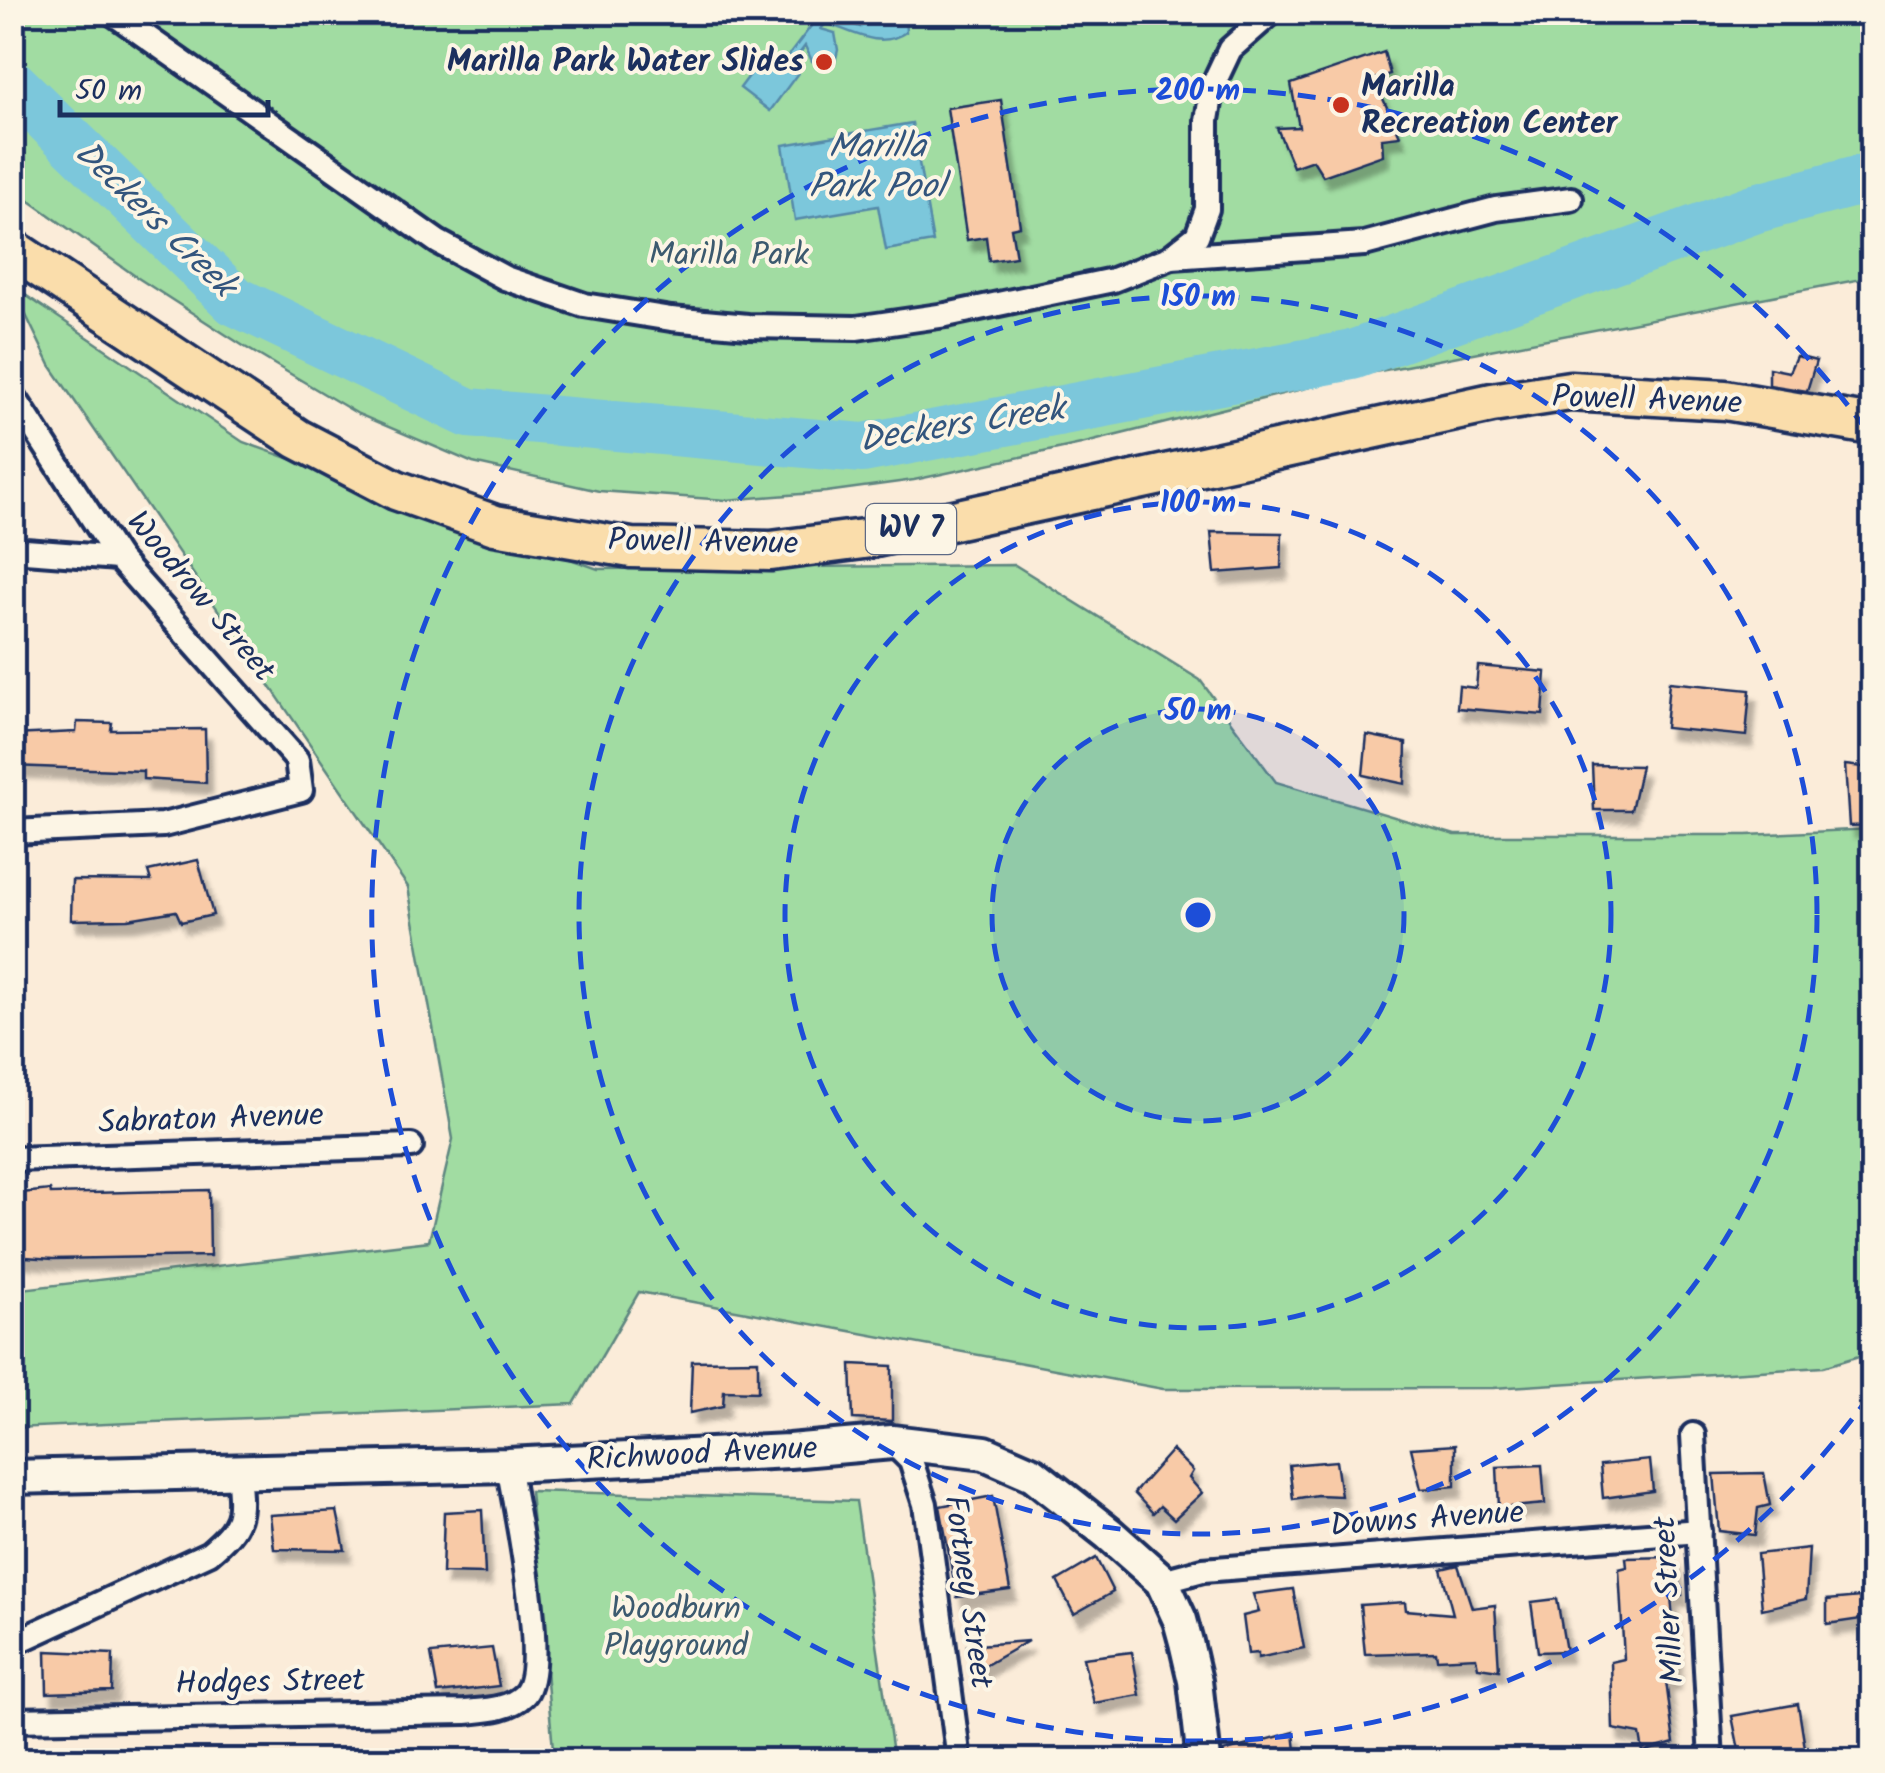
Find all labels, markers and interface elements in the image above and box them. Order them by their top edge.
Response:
place label: Marilla Park Water Slides [447,37,804,88]
marker: Marilla Park Water Slides [813,51,835,73]
scale bar [60,55,268,117]
place label: Marilla Recreation Center [1361,62,1619,150]
text: 50 m [75,68,142,116]
text: 200 m [1156,68,1240,116]
marker: Marilla Recreation Center [1330,94,1352,116]
water label: Marilla Park Pool [809,120,952,216]
water label: Deckers Creek [60,128,251,315]
park label: Marilla Park [649,230,810,281]
text: 150 m [1160,274,1236,322]
street label: Powell Avenue [1551,372,1743,430]
water label: Deckers Creek [855,381,1073,470]
text: 100 m [1160,480,1236,528]
street label: Woodrow Street [113,500,288,695]
road number: WV 7 [866,504,956,554]
street label: Powell Avenue [607,516,799,570]
text: 50 m [1164,688,1231,736]
centre of rings [1180,897,1216,933]
street label: Sabraton Avenue [97,1091,325,1149]
street label: Richwood Avenue [585,1423,819,1487]
street label: Downs Avenue [1328,1488,1526,1552]
street label: Fortney Street [928,1492,1006,1693]
street label: Miller Street [1640,1514,1700,1685]
park label: Woodburn Playground [604,1584,749,1672]
street label: Hodges Street [175,1656,366,1710]

